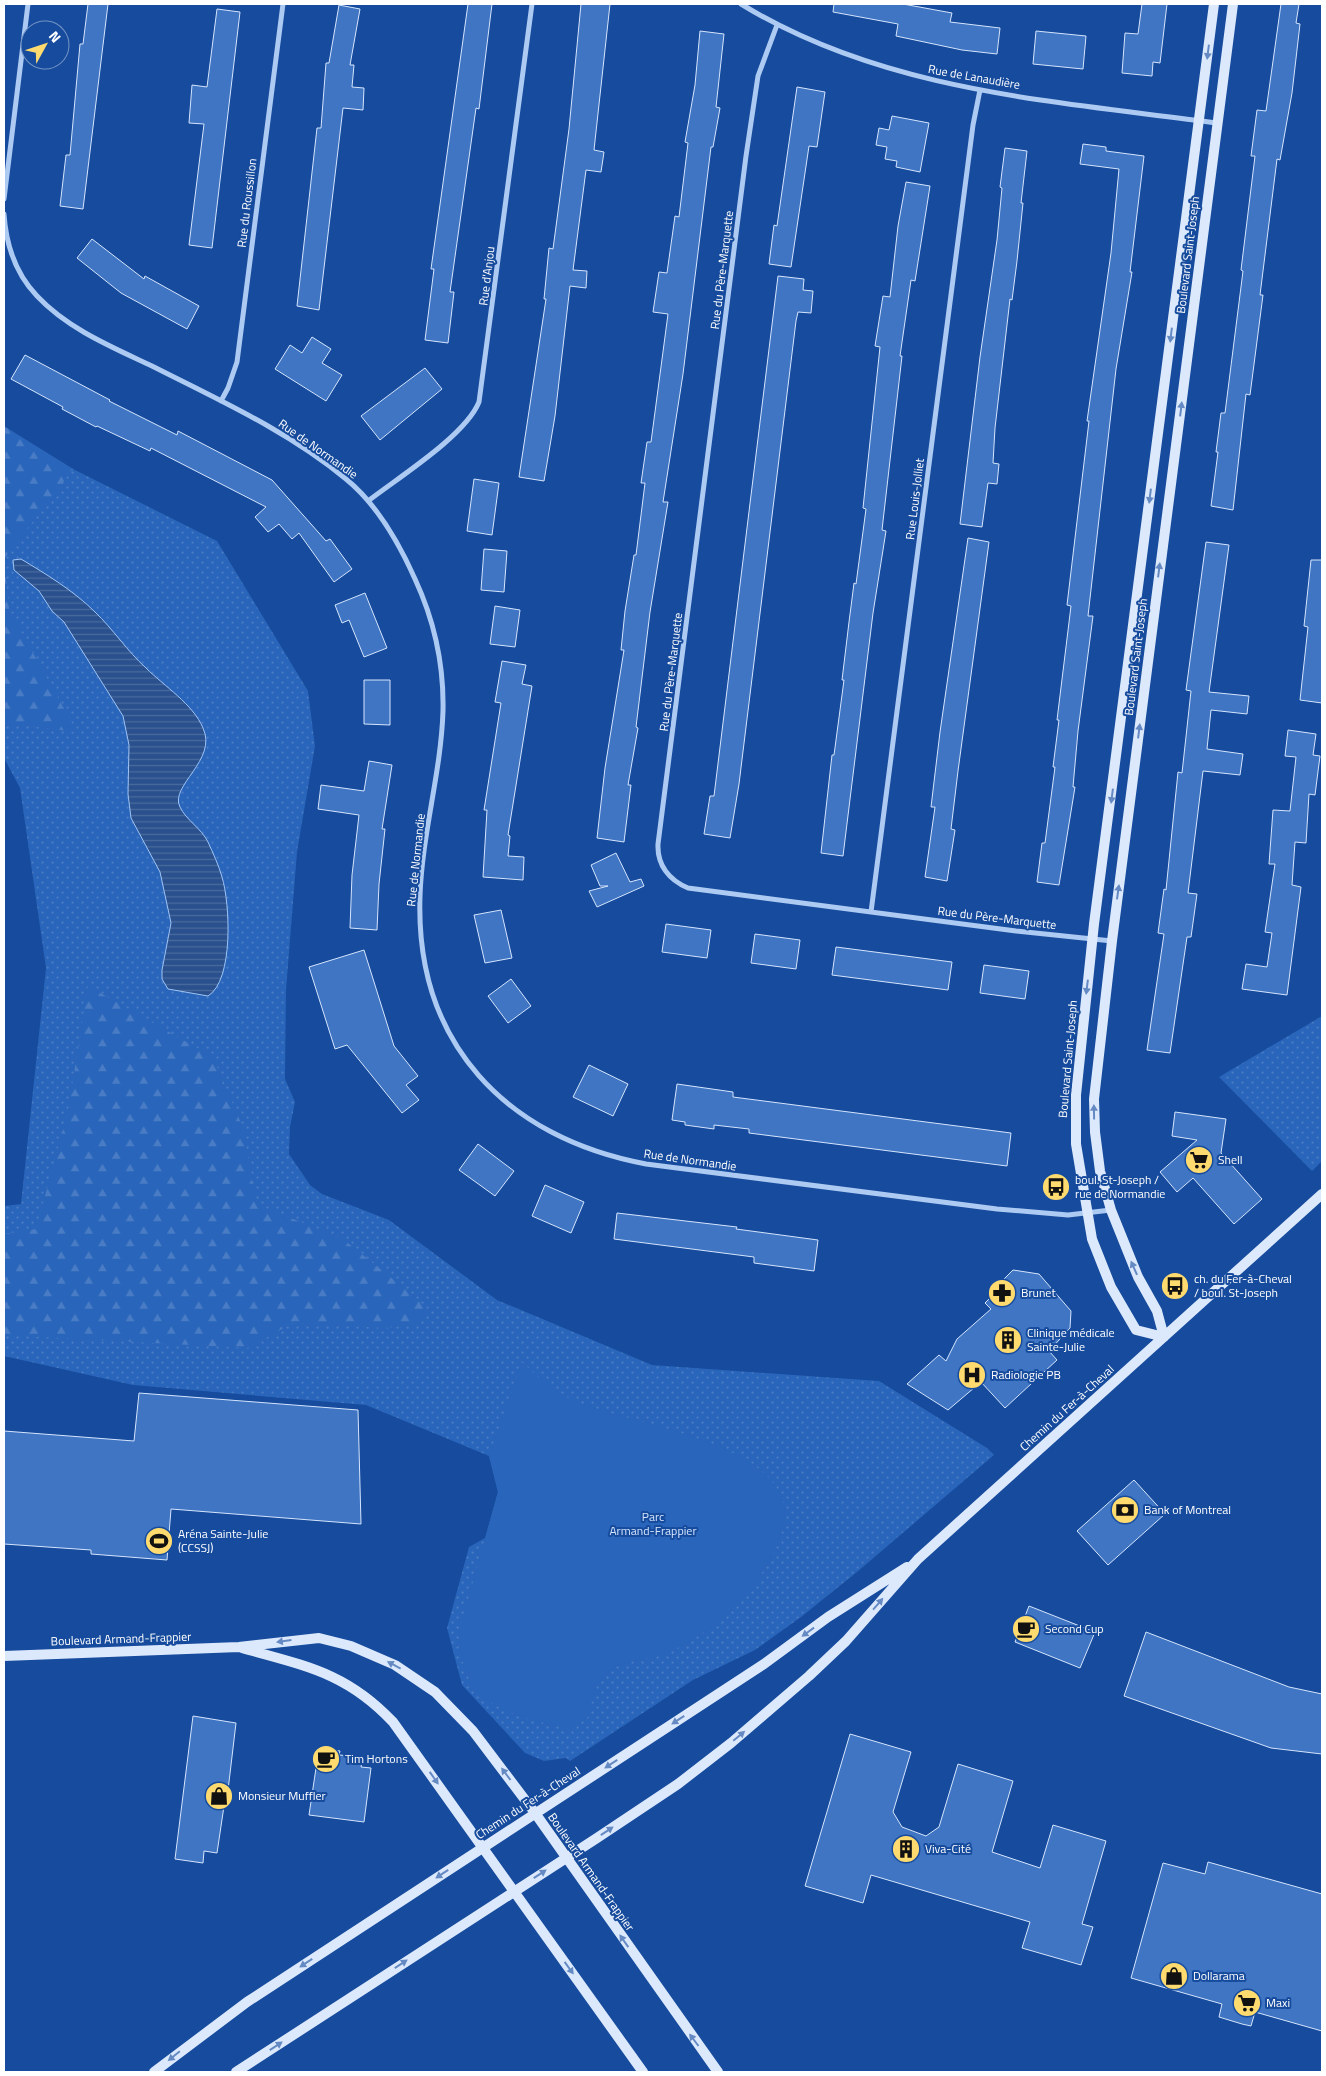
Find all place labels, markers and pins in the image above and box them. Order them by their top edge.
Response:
supermarket icon: Shell [1184,1145,1214,1175]
place label: Shell [1218,1150,1243,1169]
place label: boul. St-Joseph / rue de Normandie [1075,1170,1165,1203]
bus stop icon: boul. St-Joseph / rue de Normandie [1041,1172,1071,1202]
place label: ch. du Fer-à-Cheval / boul. St-Joseph [1194,1269,1292,1302]
bus stop icon: ch. du Fer-à-Cheval / boul. St-Joseph [1160,1271,1190,1301]
pharmacy icon: Brunet [987,1278,1017,1308]
place label: Brunet [1021,1283,1056,1302]
place label: Clinique médicale Sainte-Julie [1027,1323,1115,1356]
building icon: Clinique médicale Sainte-Julie [993,1325,1023,1355]
hospital icon: Radiologie PB [957,1360,987,1390]
place label: Radiologie PB [991,1365,1061,1384]
bank icon: Bank of Montreal [1110,1495,1140,1525]
place label: Bank of Montreal [1144,1500,1231,1519]
place label: Aréna Sainte-Julie (CCSSJ) [178,1524,268,1557]
sports icon: Aréna Sainte-Julie (CCSSJ) [144,1526,174,1556]
cafe icon: Second Cup [1011,1614,1041,1644]
place label: Second Cup [1045,1619,1104,1638]
cafe icon: Tim Hortons [311,1744,341,1774]
place label: Tim Hortons [345,1749,408,1768]
shop icon: Monsieur Muffler [204,1781,234,1811]
place label: Monsieur Muffler [238,1786,326,1805]
building icon: Viva-Cité [891,1834,921,1864]
place label: Viva-Cité [925,1839,971,1858]
shop icon: Dollarama [1159,1961,1189,1991]
place label: Dollarama [1193,1966,1245,1985]
supermarket icon: Maxi [1232,1988,1262,2018]
place label: Maxi [1266,1993,1290,2012]

